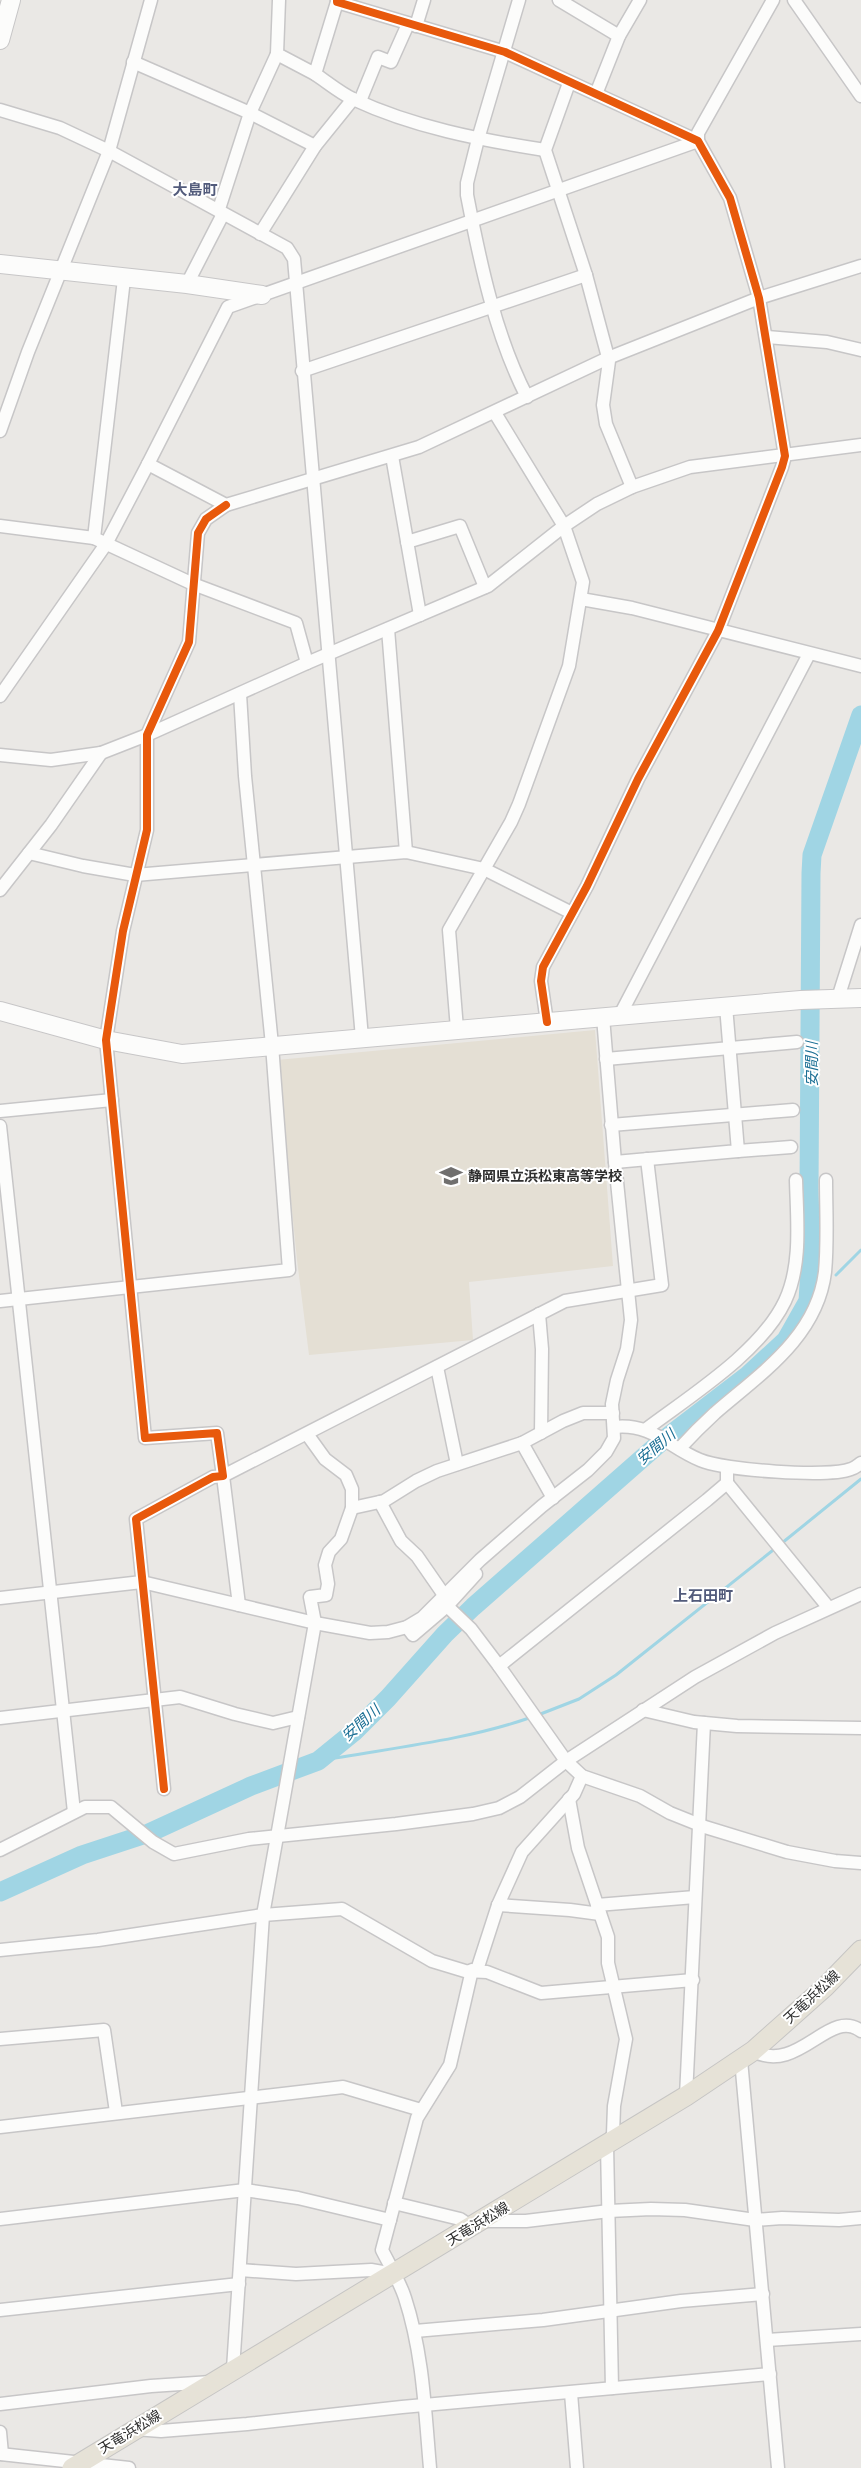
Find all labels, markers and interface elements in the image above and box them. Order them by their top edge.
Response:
district label: 大島町 [172,180,218,200]
water label: 安間川 [802,1040,822,1087]
school or university icon: 静岡県立浜松東高等学校 [438,1163,464,1189]
place label: 静岡県立浜松東高等学校 [468,1167,622,1186]
water label: 安間川 [632,1424,681,1469]
district label: 上石田町 [673,1586,733,1606]
water label: 安間川 [338,1699,386,1745]
street label: 天竜浜松線 [780,1966,844,2028]
street label: 天竜浜松線 [443,2198,513,2250]
street label: 天竜浜松線 [95,2406,165,2458]

